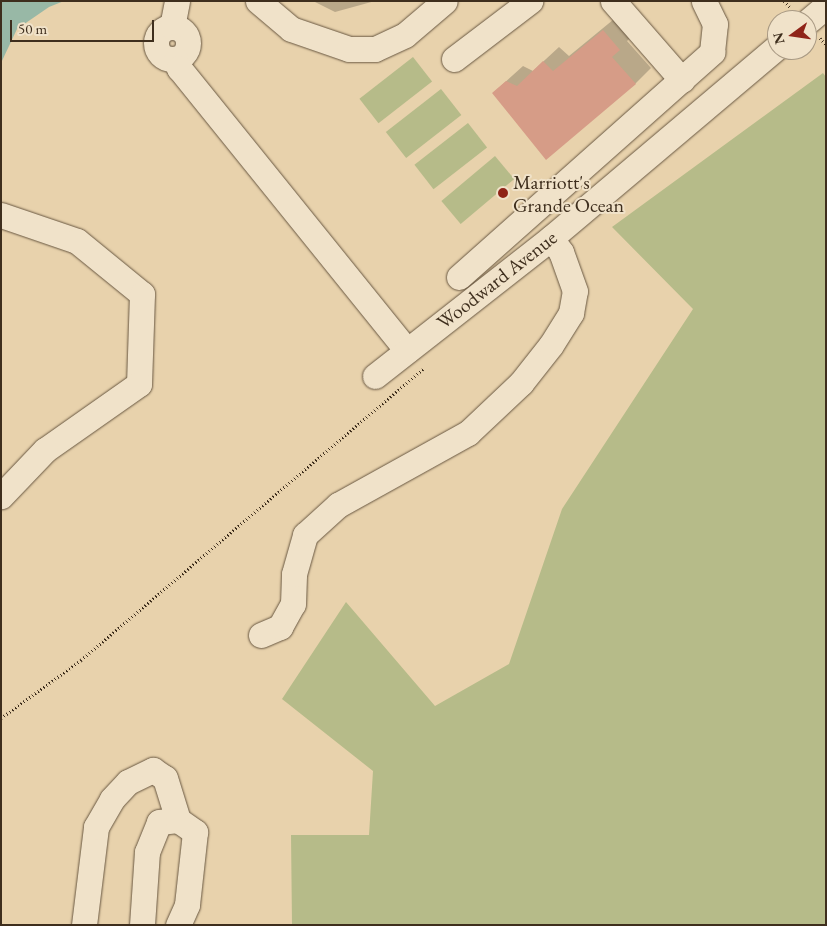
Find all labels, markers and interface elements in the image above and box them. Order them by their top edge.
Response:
scale bar [12,10,156,42]
north arrow [767,10,817,60]
text: 50 m [18,19,47,38]
text: N [768,31,789,46]
place label: Marriott's Grande Ocean [513,170,624,217]
marker: Marriott's Grande Ocean [497,187,509,199]
street label: Woodward Avenue [432,226,562,334]

